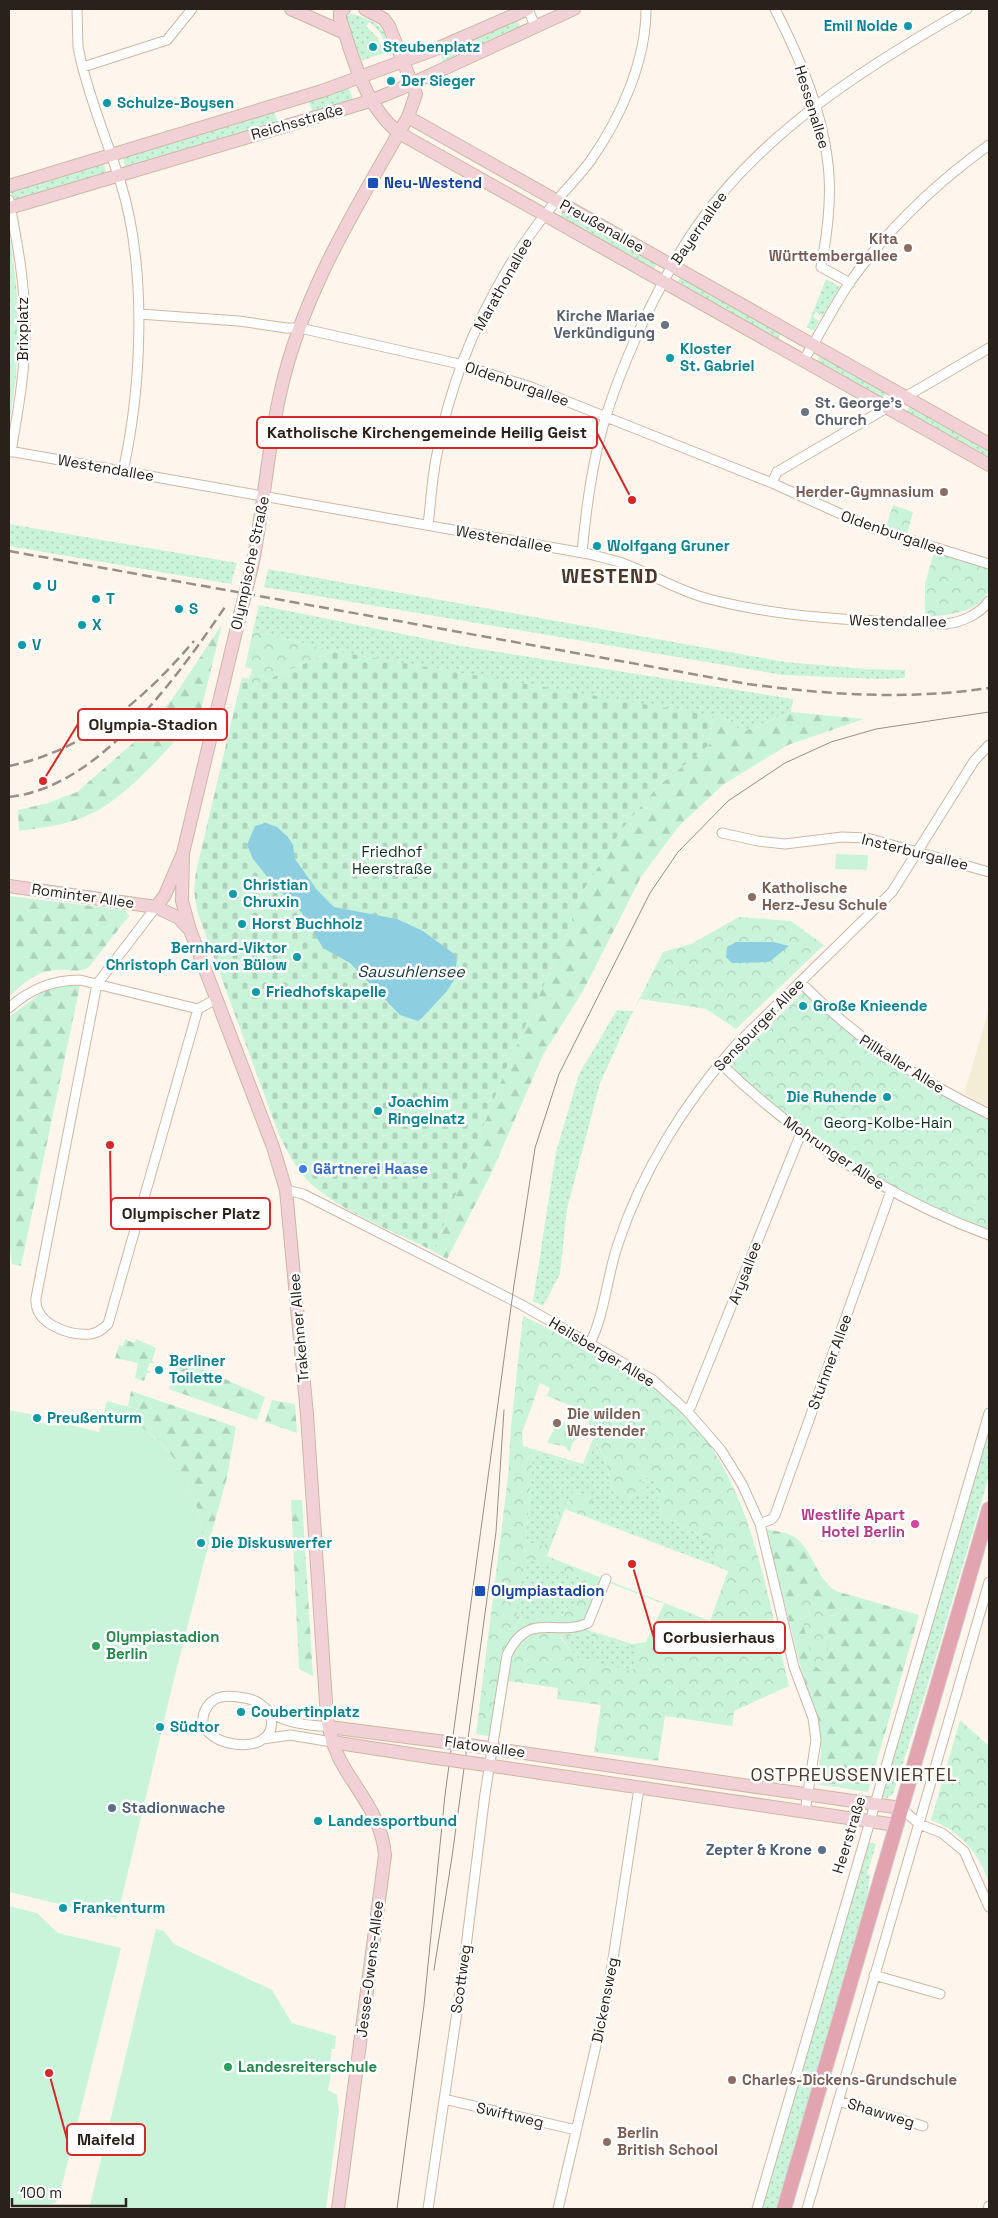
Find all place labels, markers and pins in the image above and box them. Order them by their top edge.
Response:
place label: Emil Nolde [824,16,898,35]
marker: Emil Nolde [902,20,914,32]
place label: Steubenplatz [383,37,481,56]
marker: Steubenplatz [367,41,379,53]
place label: Der Sieger [401,71,475,90]
marker: Der Sieger [385,75,397,87]
place label: Schulze-Boysen [117,93,234,112]
marker: Schulze-Boysen [101,97,113,109]
place label: Neu-Westend [384,173,482,192]
marker: Neu-Westend [366,176,380,190]
place label: Kita Württembergallee [769,229,898,265]
marker: Kita Württembergallee [902,242,914,254]
place label: Kirche Mariae Verkündigung [553,306,655,342]
marker: Kirche Mariae Verkündigung [659,319,671,331]
place label: Kloster St. Gabriel [680,339,755,375]
marker: Kloster St. Gabriel [664,352,676,364]
place label: St. George’s Church [815,393,902,429]
marker: St. George’s Church [799,406,811,418]
callout: Katholische Kirchengemeinde Heilig Geist [257,417,597,448]
place label: Herder-Gymnasium [796,482,934,501]
marker: Herder-Gymnasium [938,486,950,498]
place label: Wolfgang Gruner [607,536,730,555]
marker: Wolfgang Gruner [591,540,603,552]
place label: U [47,576,57,595]
marker: U [31,580,43,592]
place label: T [106,589,115,608]
marker: T [90,593,102,605]
place label: S [189,599,198,618]
marker: S [173,603,185,615]
place label: X [92,615,102,634]
marker: X [76,619,88,631]
place label: V [32,635,41,654]
marker: V [16,639,28,651]
callout: Olympia-Stadion [78,709,227,740]
place label: Christian Chruxin [243,875,308,911]
place label: Katholische Herz-Jesu Schule [762,878,888,914]
marker: Christian Chruxin [227,888,239,900]
marker: Katholische Herz-Jesu Schule [746,891,758,903]
place label: Horst Buchholz [252,914,363,933]
marker: Horst Buchholz [236,918,248,930]
place label: Bernhard-Viktor Christoph Carl von Bülow [106,938,287,974]
marker: Bernhard-Viktor Christoph Carl von Bülow [291,951,303,963]
place label: Friedhofskapelle [266,982,387,1001]
marker: Friedhofskapelle [250,986,262,998]
place label: Große Knieende [813,996,928,1015]
marker: Große Knieende [797,1000,809,1012]
place label: Die Ruhende [786,1087,877,1106]
marker: Die Ruhende [881,1091,893,1103]
place label: Joachim Ringelnatz [388,1092,465,1128]
marker: Joachim Ringelnatz [372,1105,384,1117]
place label: Gärtnerei Haase [313,1159,428,1178]
marker: Gärtnerei Haase [297,1163,309,1175]
callout: Olympischer Platz [111,1198,270,1229]
place label: Berliner Toilette [169,1351,225,1387]
marker: Berliner Toilette [153,1364,165,1376]
place label: Die wilden Westender [567,1404,645,1440]
place label: Preußenturm [47,1408,142,1427]
marker: Preußenturm [31,1412,43,1424]
marker: Die wilden Westender [551,1417,563,1429]
place label: Westlife Apart Hotel Berlin [801,1505,905,1541]
marker: Westlife Apart Hotel Berlin [909,1518,921,1530]
place label: Die Diskuswerfer [211,1533,332,1552]
marker: Die Diskuswerfer [195,1537,207,1549]
place label: Olympiastadion [491,1581,604,1600]
marker: Olympiastadion [473,1584,487,1598]
callout: Corbusierhaus [654,1622,785,1653]
place label: Olympiastadion Berlin [106,1627,219,1663]
marker: Olympiastadion Berlin [90,1640,102,1652]
place label: Coubertinplatz [251,1702,360,1721]
marker: Coubertinplatz [235,1706,247,1718]
place label: Südtor [170,1717,220,1736]
marker: Südtor [154,1721,166,1733]
place label: Stadionwache [122,1798,226,1817]
marker: Stadionwache [106,1802,118,1814]
place label: Landessportbund [328,1811,457,1830]
marker: Landessportbund [312,1815,324,1827]
place label: Zepter & Krone [706,1840,812,1859]
marker: Zepter & Krone [816,1844,828,1856]
place label: Frankenturm [73,1898,165,1917]
marker: Frankenturm [57,1902,69,1914]
place label: Landesreiterschule [238,2057,377,2076]
marker: Landesreiterschule [222,2061,234,2073]
place label: Charles-Dickens-Grundschule [742,2070,957,2089]
marker: Charles-Dickens-Grundschule [726,2074,738,2086]
place label: Berlin British School [617,2123,718,2159]
callout: Maifeld [67,2124,145,2155]
marker: Berlin British School [601,2136,613,2148]

